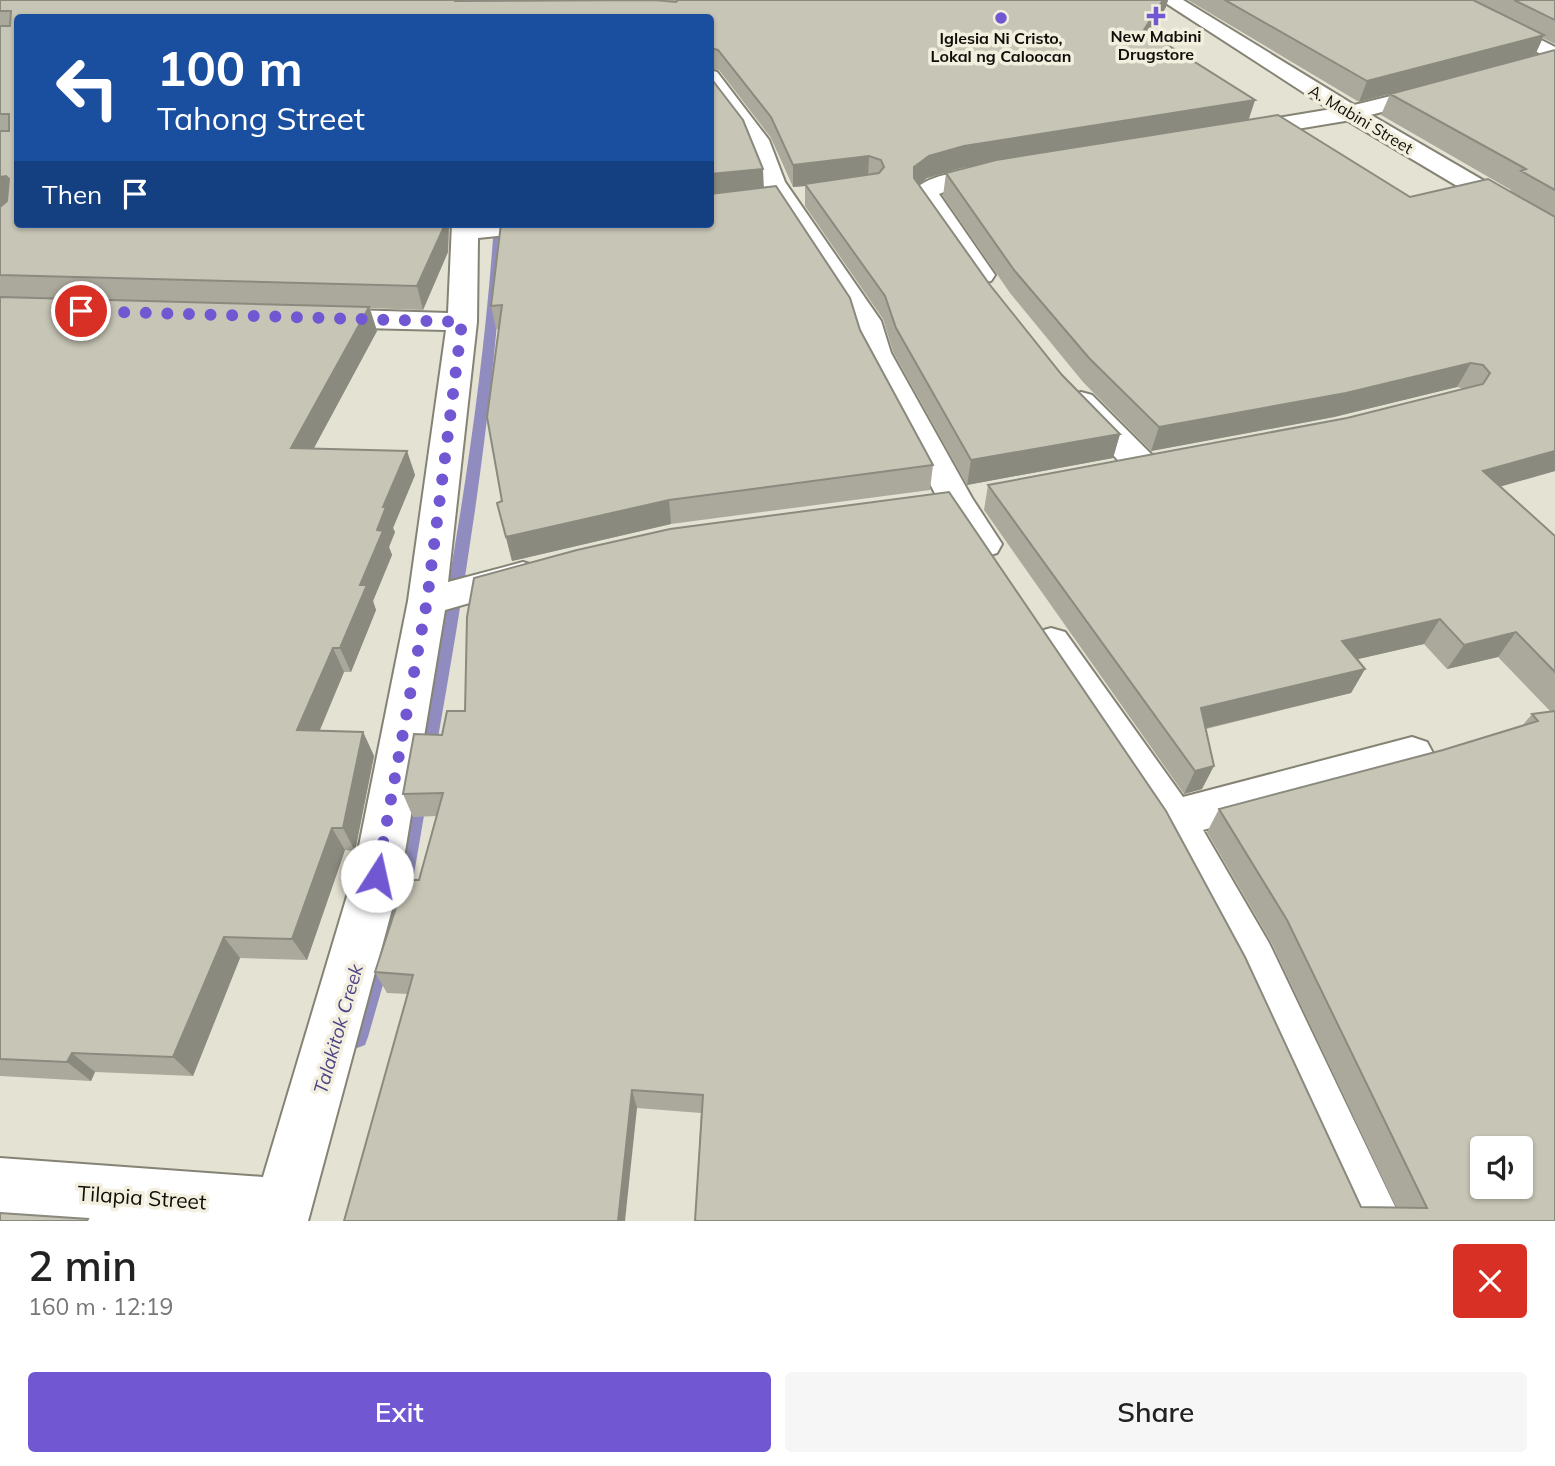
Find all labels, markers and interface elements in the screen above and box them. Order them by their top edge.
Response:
marker: New Mabini Drugstore [1148,8,1164,24]
marker: Iglesia Ni Cristo, Lokal ng Caloocan [993,10,1009,26]
place label: New Mabini Drugstore [1111,26,1202,64]
place label: Iglesia Ni Cristo, Lokal ng Caloocan [931,28,1071,66]
text: 100 m [157,37,303,98]
icon: left [42,42,133,133]
street label: A. Mabini Street [1305,80,1417,158]
text: Tahong Street [157,98,365,138]
icon: arrive [116,175,154,213]
text: Then [42,178,102,211]
pin [51,281,111,341]
icon: arrive [62,292,100,330]
position arrow [340,839,414,913]
water label: Talakitok Creek [308,960,368,1097]
map controls [1470,1136,1533,1199]
button: sound [1470,1136,1533,1199]
street label: Tilapia Street [77,1180,207,1214]
text: 2 min [28,1239,137,1292]
button: close [1453,1244,1527,1318]
text: 160 m · 12:19 [28,1292,173,1321]
button: Exit [28,1372,771,1452]
button: Share [785,1372,1527,1452]

